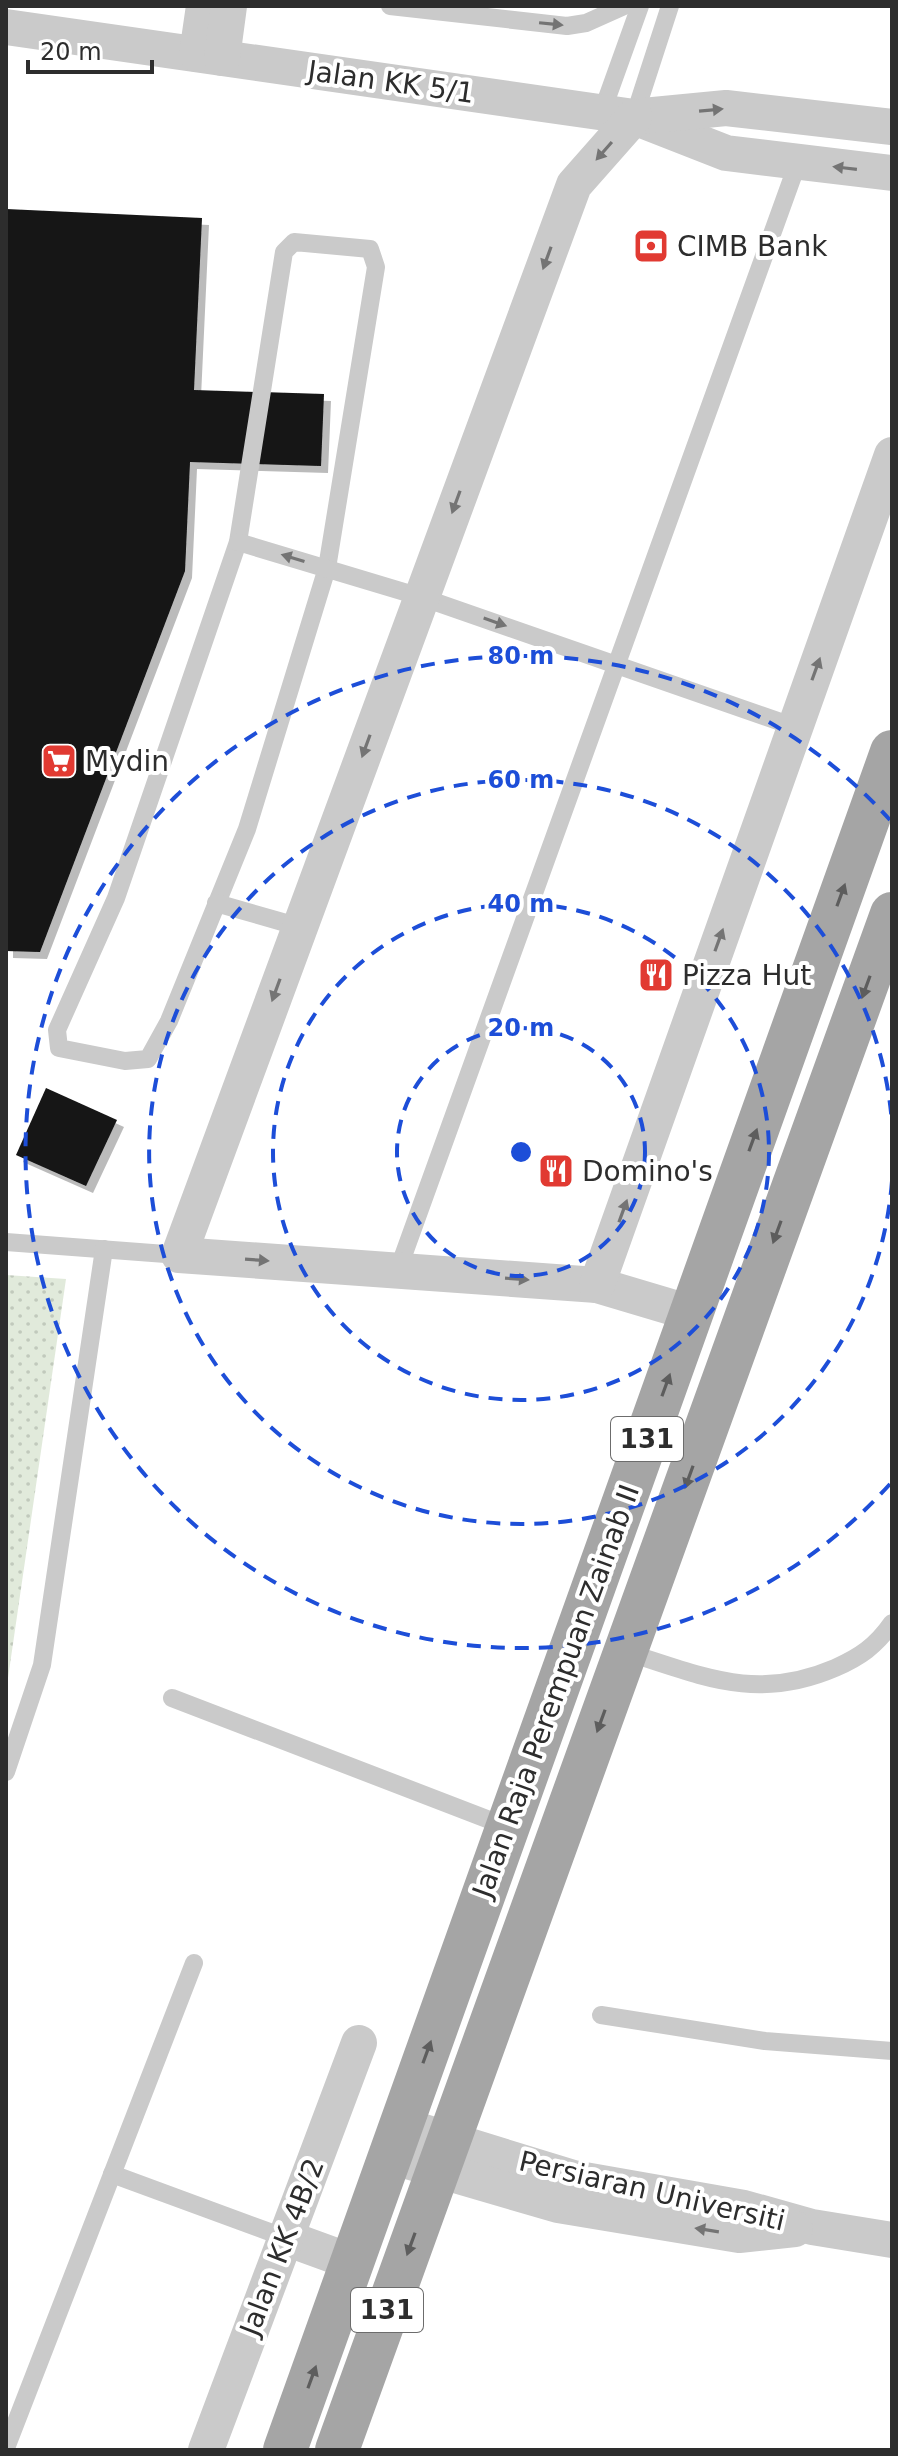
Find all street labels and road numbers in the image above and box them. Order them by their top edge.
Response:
street label: Jalan KK 5/1 [304,54,476,110]
road number: 131 [611,1417,683,1461]
street label: Jalan Raja Perempuan Zainab II [465,1480,646,1904]
street label: Persiaran Universiti [516,2144,788,2238]
street label: Jalan KK 4B/2 [232,2154,331,2342]
road number: 131 [351,2288,423,2332]

